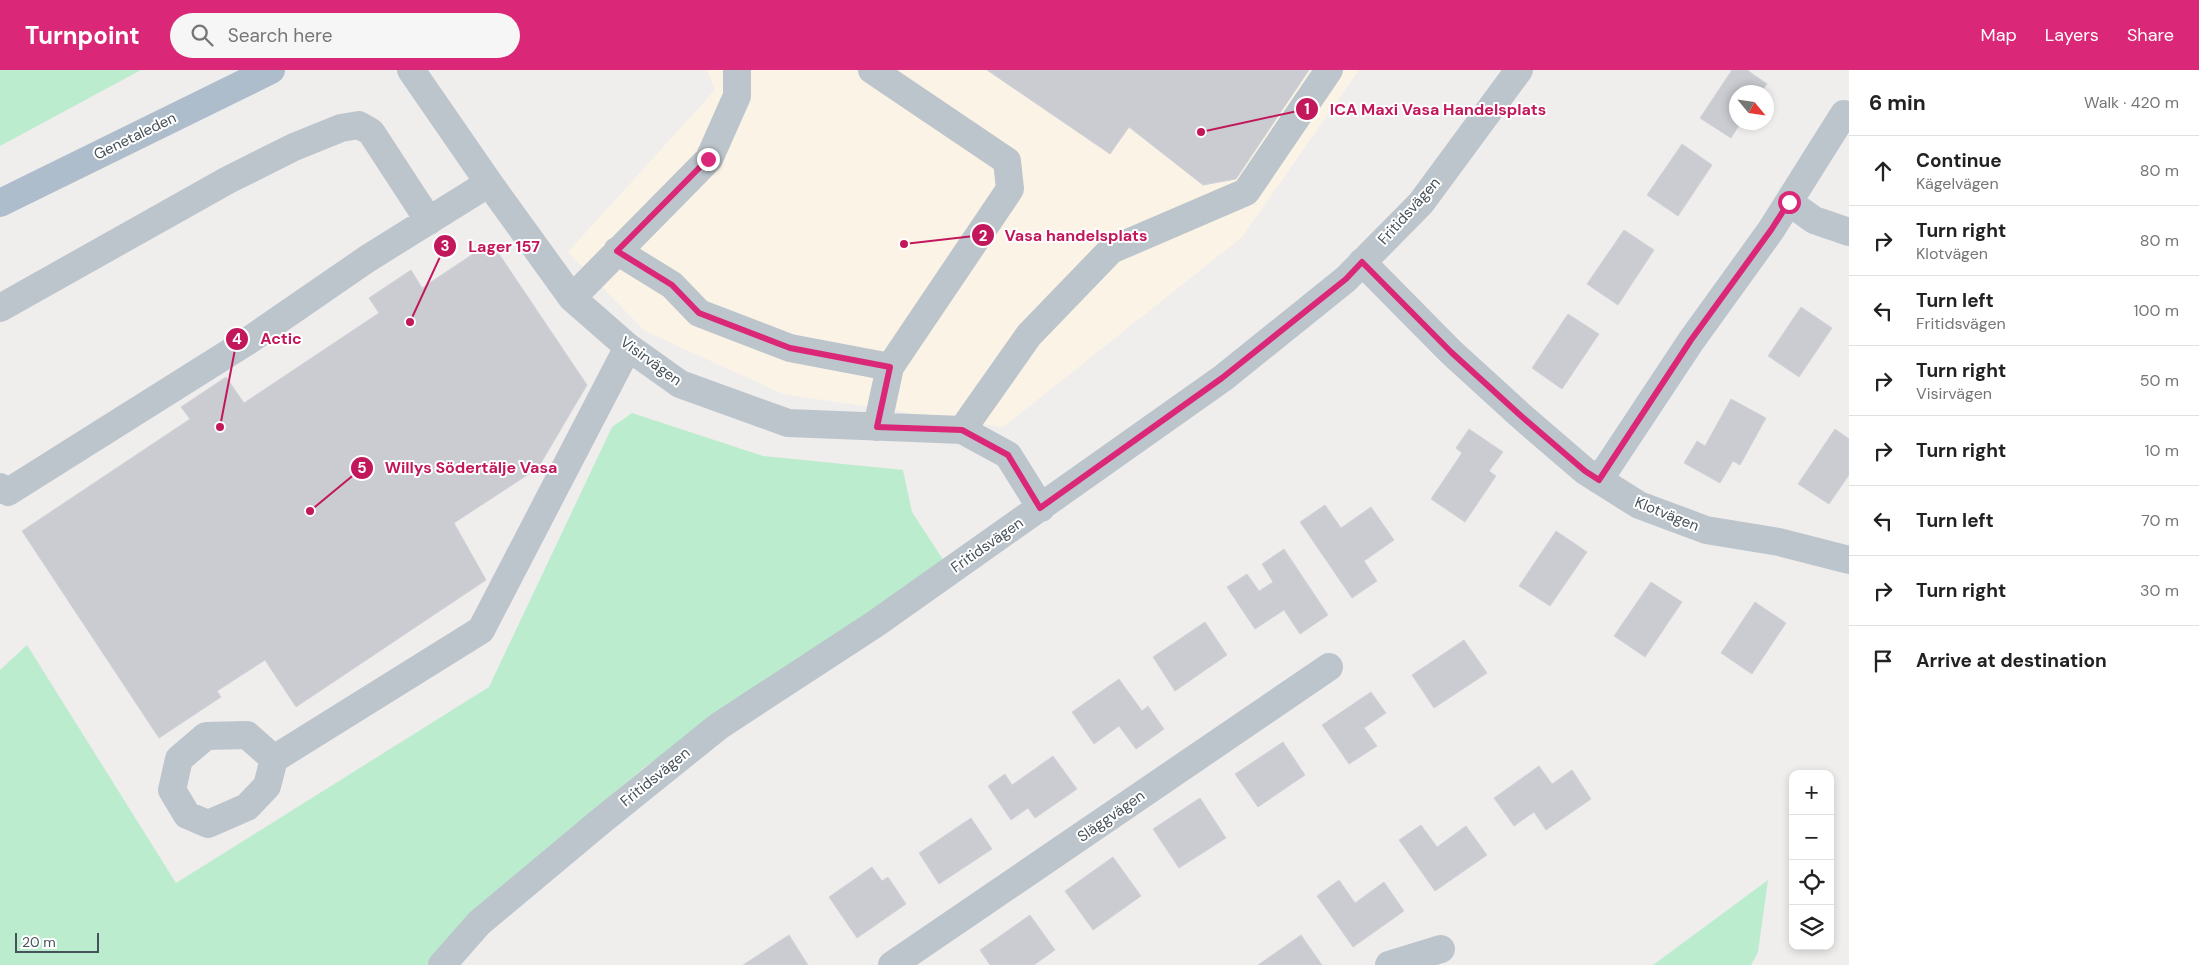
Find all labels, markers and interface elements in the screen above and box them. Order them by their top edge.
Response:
search box [170,13,520,58]
text: Turnpoint [25,20,140,51]
icon: search [188,21,216,49]
text: Search here [228,23,333,48]
text: Map [1981,23,2017,47]
text: Layers [2045,23,2099,47]
text: Share [2127,23,2174,47]
north arrow [1729,85,1774,130]
text: 6 min [1869,89,1926,117]
text: Walk · 420 m [2084,92,2179,113]
callout: ICA Maxi Vasa Handelsplats [1295,94,1556,125]
text: 1 [1304,99,1310,119]
text: ICA Maxi Vasa Handelsplats [1330,99,1546,120]
street label: Genetaleden [91,107,179,165]
route end [697,148,720,171]
text: Continue [1916,148,2002,173]
icon: ahead [1869,157,1897,185]
text: 80 m [2140,160,2179,181]
street label: Fritidsvägen [1373,173,1445,249]
text: Kägelvägen [1916,173,1999,194]
route start [1778,191,1801,214]
text: Turn right [1916,218,2006,243]
callout: Vasa handelsplats [970,220,1158,251]
text: Vasa handelsplats [1005,225,1147,246]
text: 2 [979,226,988,246]
icon: right [1869,227,1897,255]
callout: Lager 157 [433,230,550,261]
text: 80 m [2140,230,2179,251]
text: 3 [440,236,450,256]
text: Lager 157 [468,236,540,257]
text: Klotvägen [1916,243,1988,264]
text: Turn left [1916,288,1994,313]
icon: left [1869,297,1897,325]
text: 100 m [2134,300,2179,321]
text: Fritidsvägen [1916,313,2006,334]
callout: Actic [225,323,312,354]
text: Actic [260,328,302,349]
text: 4 [232,329,242,349]
street label: Visirvägen [616,332,686,390]
text: Turn right [1916,358,2006,383]
icon: right [1869,367,1897,395]
text: 50 m [2140,370,2179,391]
text: Visirvägen [1916,383,1992,404]
icon: right [1869,437,1897,465]
text: Turn right [1916,438,2006,463]
text: 10 m [2145,440,2179,461]
callout: Willys Södertälje Vasa [349,452,567,483]
text: Willys Södertälje Vasa [385,457,557,478]
text: 5 [357,458,367,478]
street label: Klotvägen [1632,492,1702,536]
icon: left [1869,507,1897,535]
text: Turn left [1916,508,1994,533]
text: 70 m [2141,510,2179,531]
street label: Fritidsvägen [947,513,1027,577]
icon: right [1869,577,1897,605]
text: Turn right [1916,578,2006,603]
text: 30 m [2140,580,2179,601]
icon: arrive [1869,647,1897,675]
text: Arrive at destination [1916,648,2107,673]
street label: Fritidsvägen [616,743,694,811]
map controls [1789,770,1834,950]
button: + [1789,770,1834,815]
street label: Släggvägen [1073,785,1149,847]
button: − [1789,815,1834,860]
button: locate [1789,860,1834,905]
button: layers [1789,905,1834,950]
scale bar [15,930,99,953]
text: 20 m [22,933,56,951]

